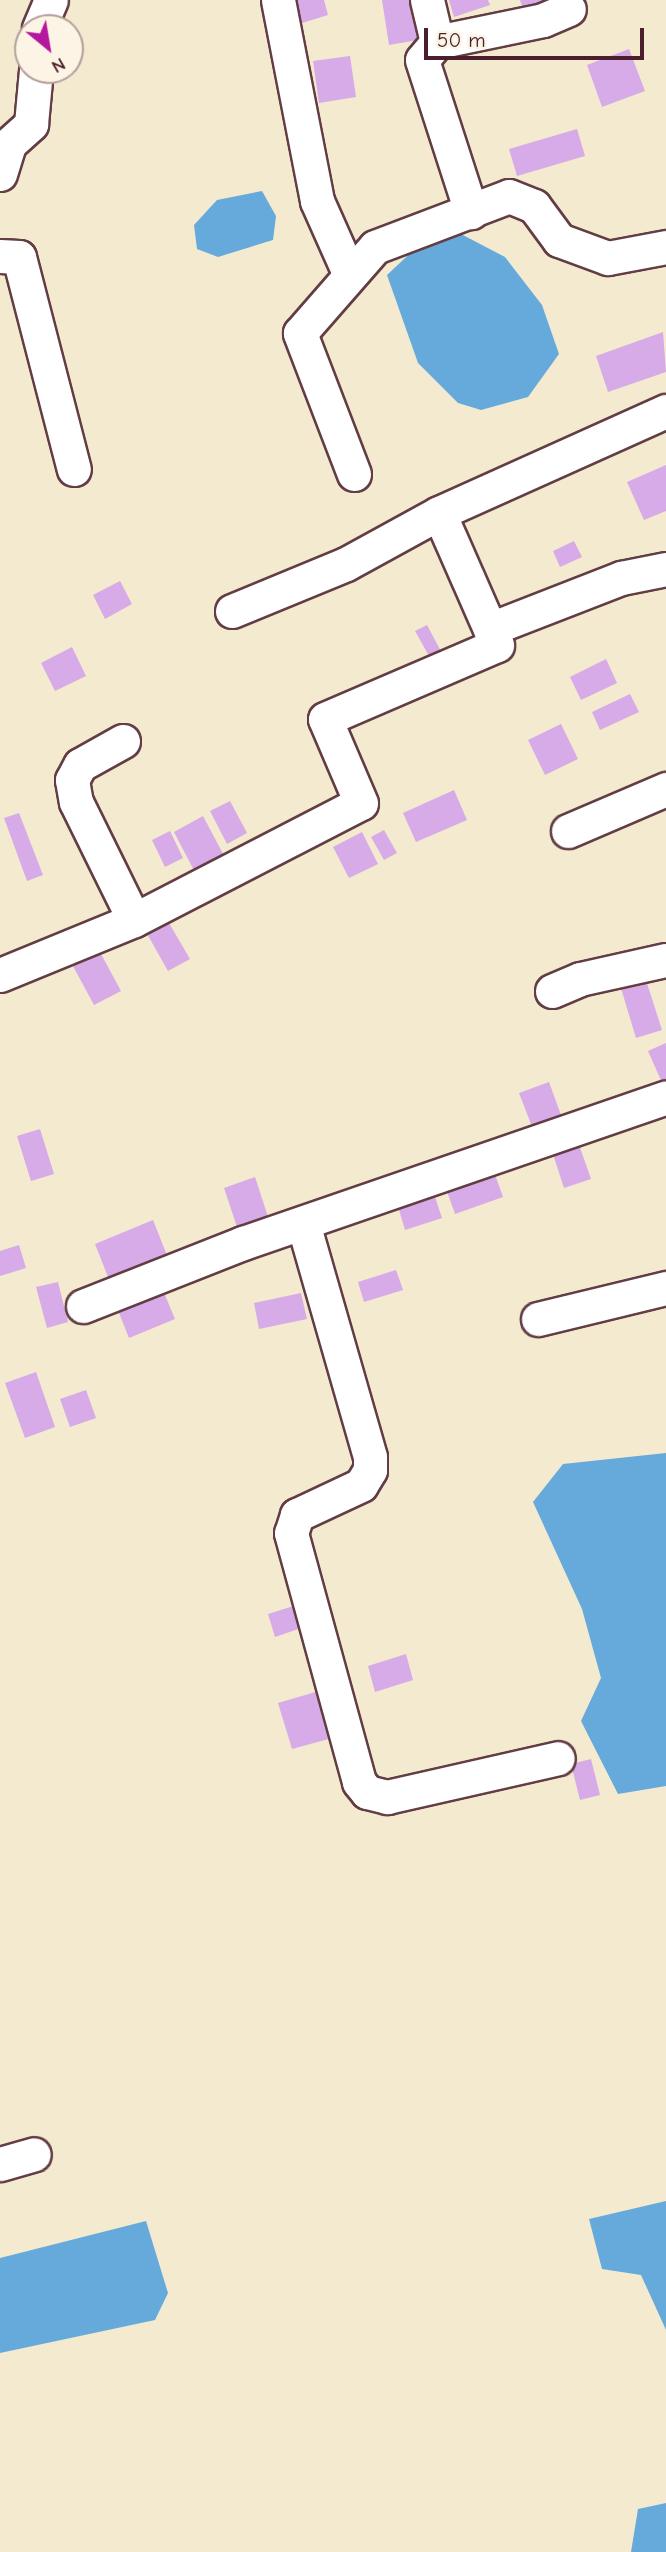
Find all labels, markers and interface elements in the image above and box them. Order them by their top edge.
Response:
north arrow [14,14,84,84]
scale bar [428,14,648,58]
text: 50 m [437,28,486,52]
text: N [48,53,69,78]

